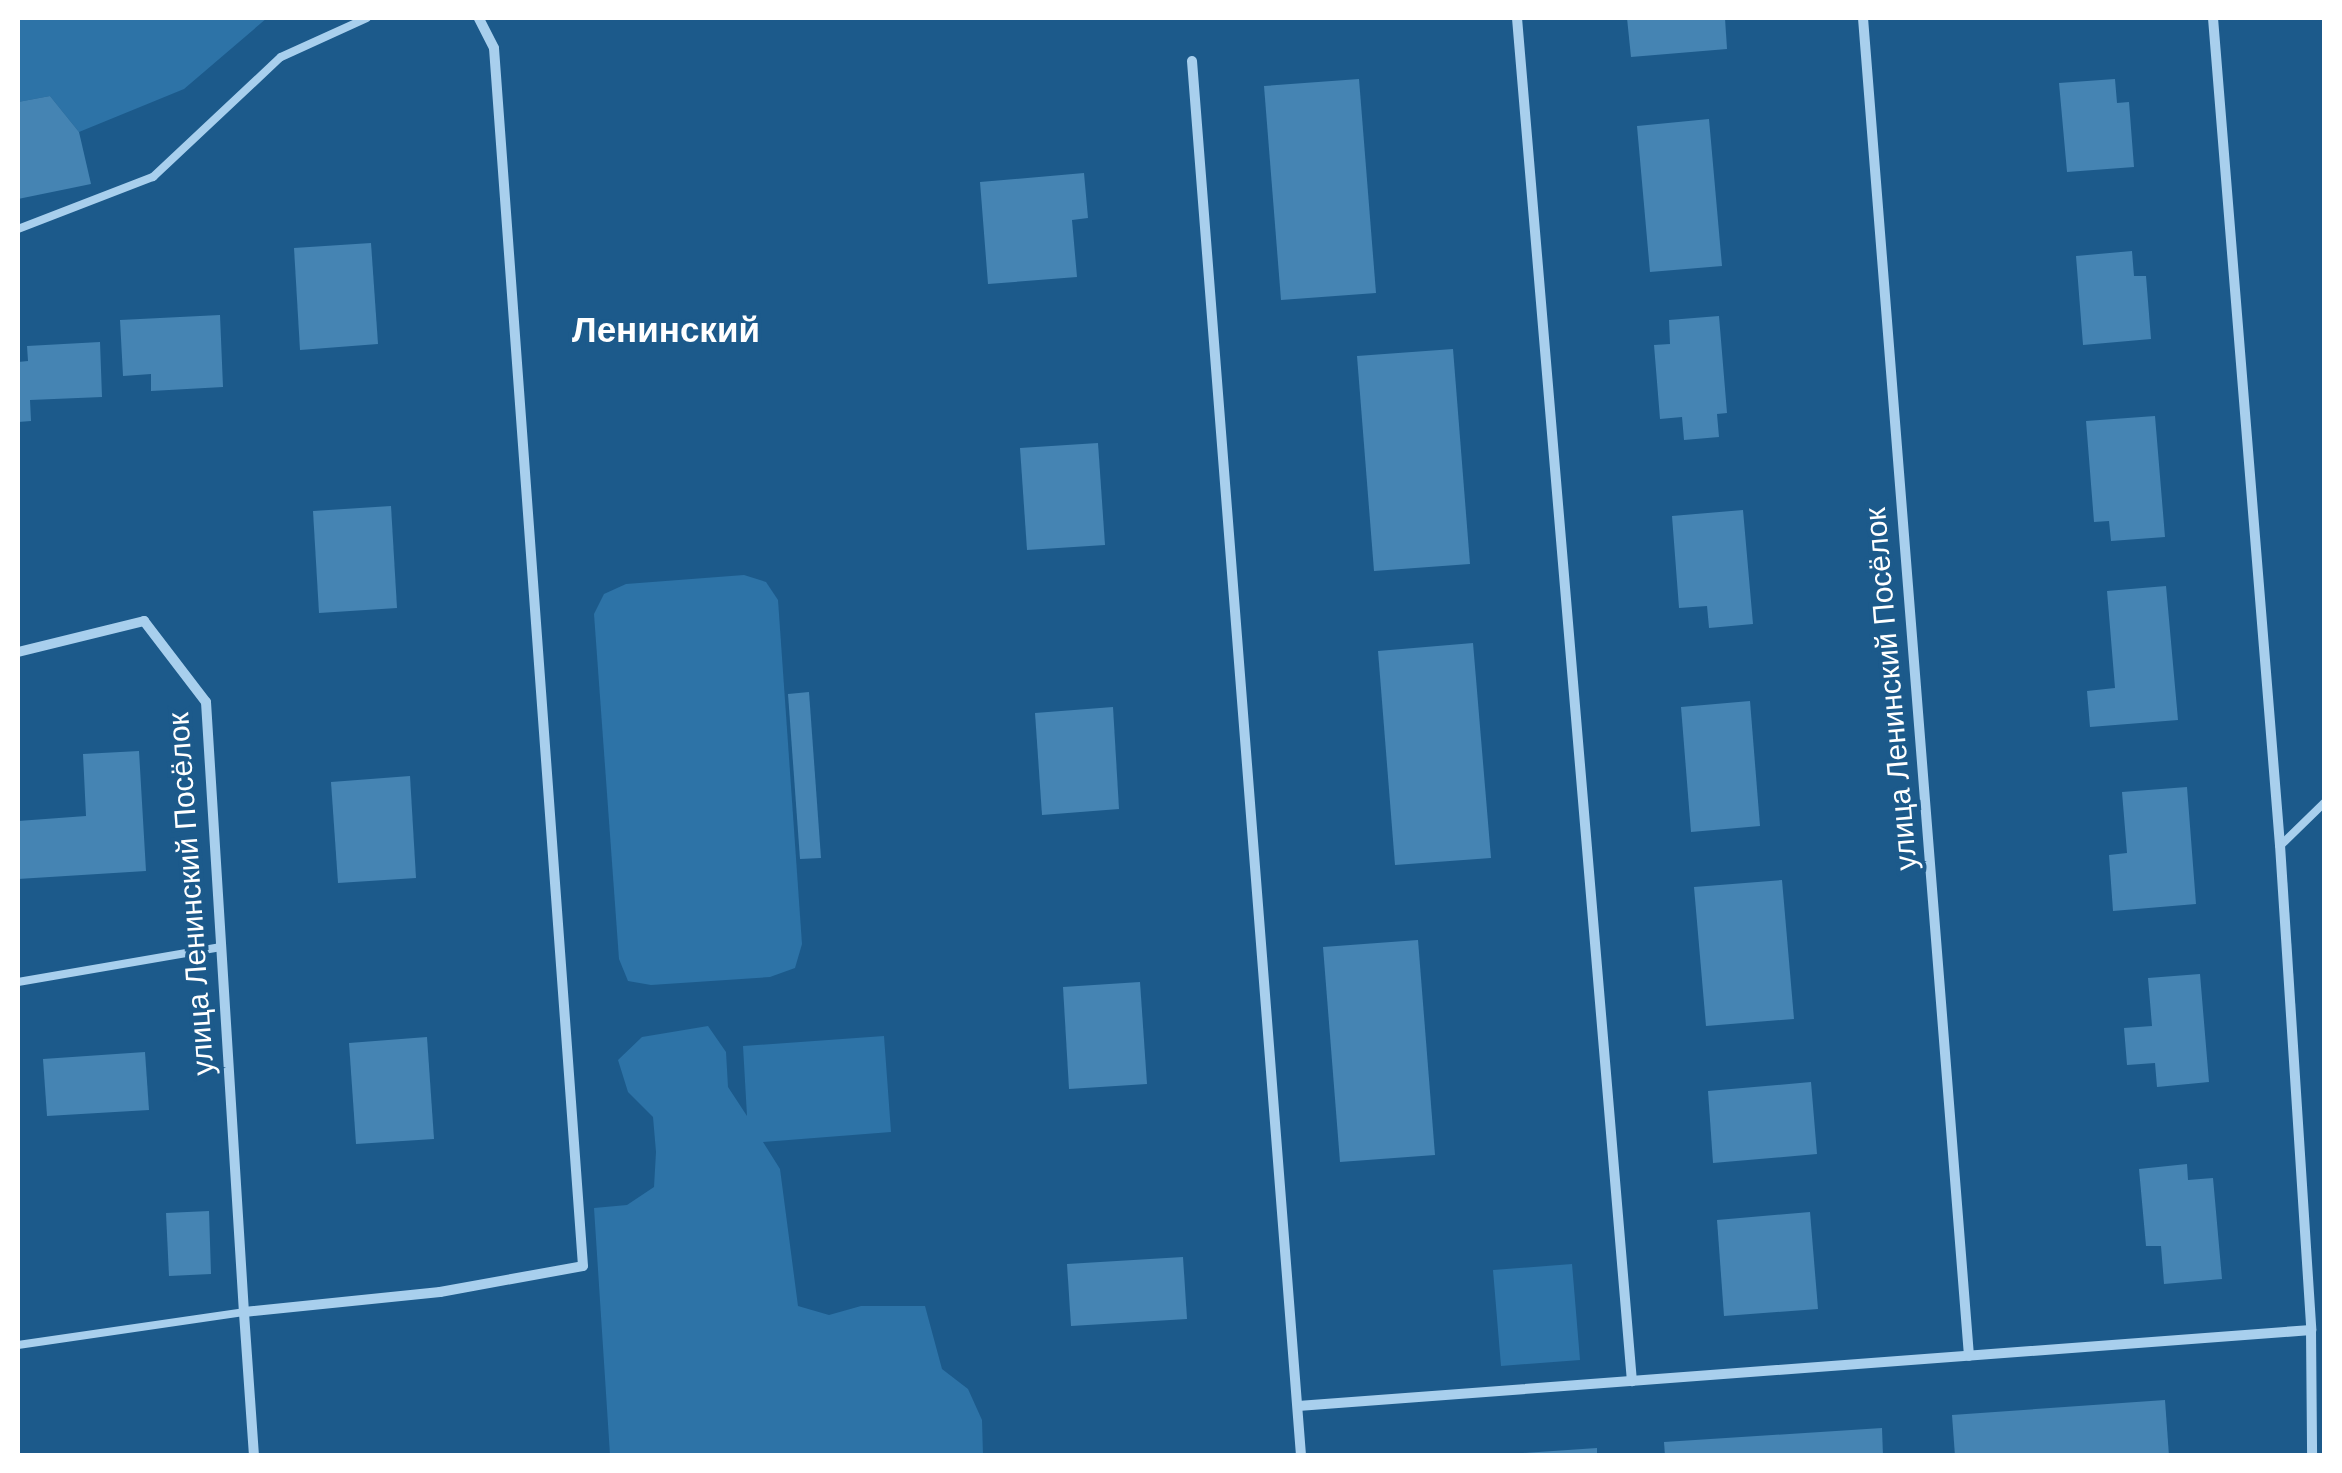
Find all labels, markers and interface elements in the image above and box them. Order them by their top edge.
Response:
district label: Ленинский [572,309,760,351]
street label: улица Ленинский Посёлок [1857,506,1925,872]
street label: улица Ленинский Посёлок [160,711,222,1077]

